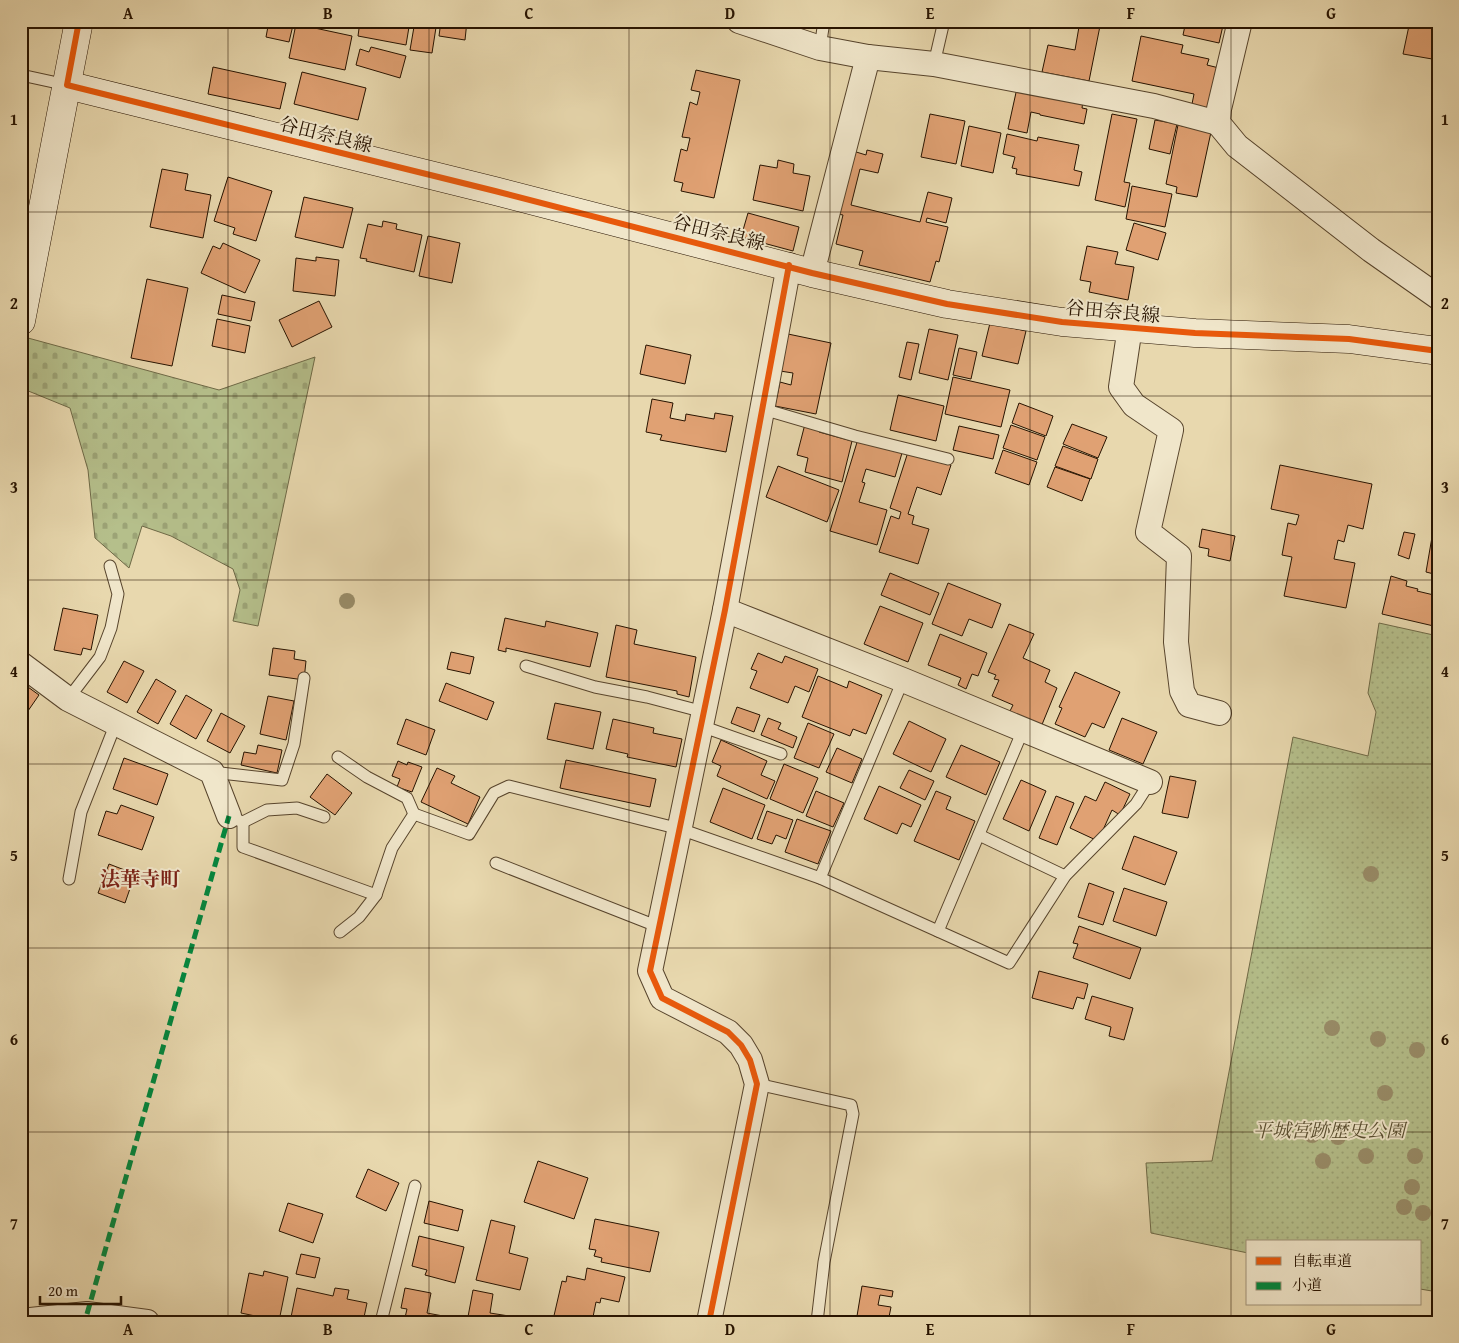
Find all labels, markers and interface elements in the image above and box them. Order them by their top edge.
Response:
text: A [123,1,134,25]
text: B [323,1,333,25]
text: C [524,1,534,25]
text: D [725,1,735,25]
text: E [926,1,935,25]
text: F [1127,1,1135,25]
text: G [1326,1,1336,25]
text: 1 [10,107,18,131]
text: 1 [1441,107,1449,131]
street label: 谷田奈良線 [277,109,375,159]
street label: 谷田奈良線 [670,207,768,257]
text: 2 [10,291,18,315]
text: 2 [1441,291,1449,315]
street label: 谷田奈良線 [1064,293,1162,329]
text: 3 [10,475,18,499]
text: 3 [1441,475,1449,499]
text: 4 [10,659,18,683]
text: 4 [1441,659,1449,683]
text: 5 [10,843,18,867]
text: 5 [1441,843,1449,867]
district label: 法華寺町 [100,864,181,893]
text: 6 [10,1027,18,1051]
text: 6 [1441,1027,1449,1051]
park label: 平城宮跡歴史公園 [1253,1116,1408,1144]
text: 7 [10,1211,18,1235]
text: 7 [1441,1211,1449,1235]
legend [1246,1240,1422,1306]
text: 自転車道 [1292,1250,1352,1271]
scale bar [40,1273,121,1305]
text: 小道 [1292,1274,1322,1295]
text: 20 m [48,1280,79,1301]
text: A [123,1317,134,1341]
text: B [323,1317,333,1341]
text: C [524,1317,534,1341]
text: D [725,1317,735,1341]
text: E [926,1317,935,1341]
text: F [1127,1317,1135,1341]
text: G [1326,1317,1336,1341]

